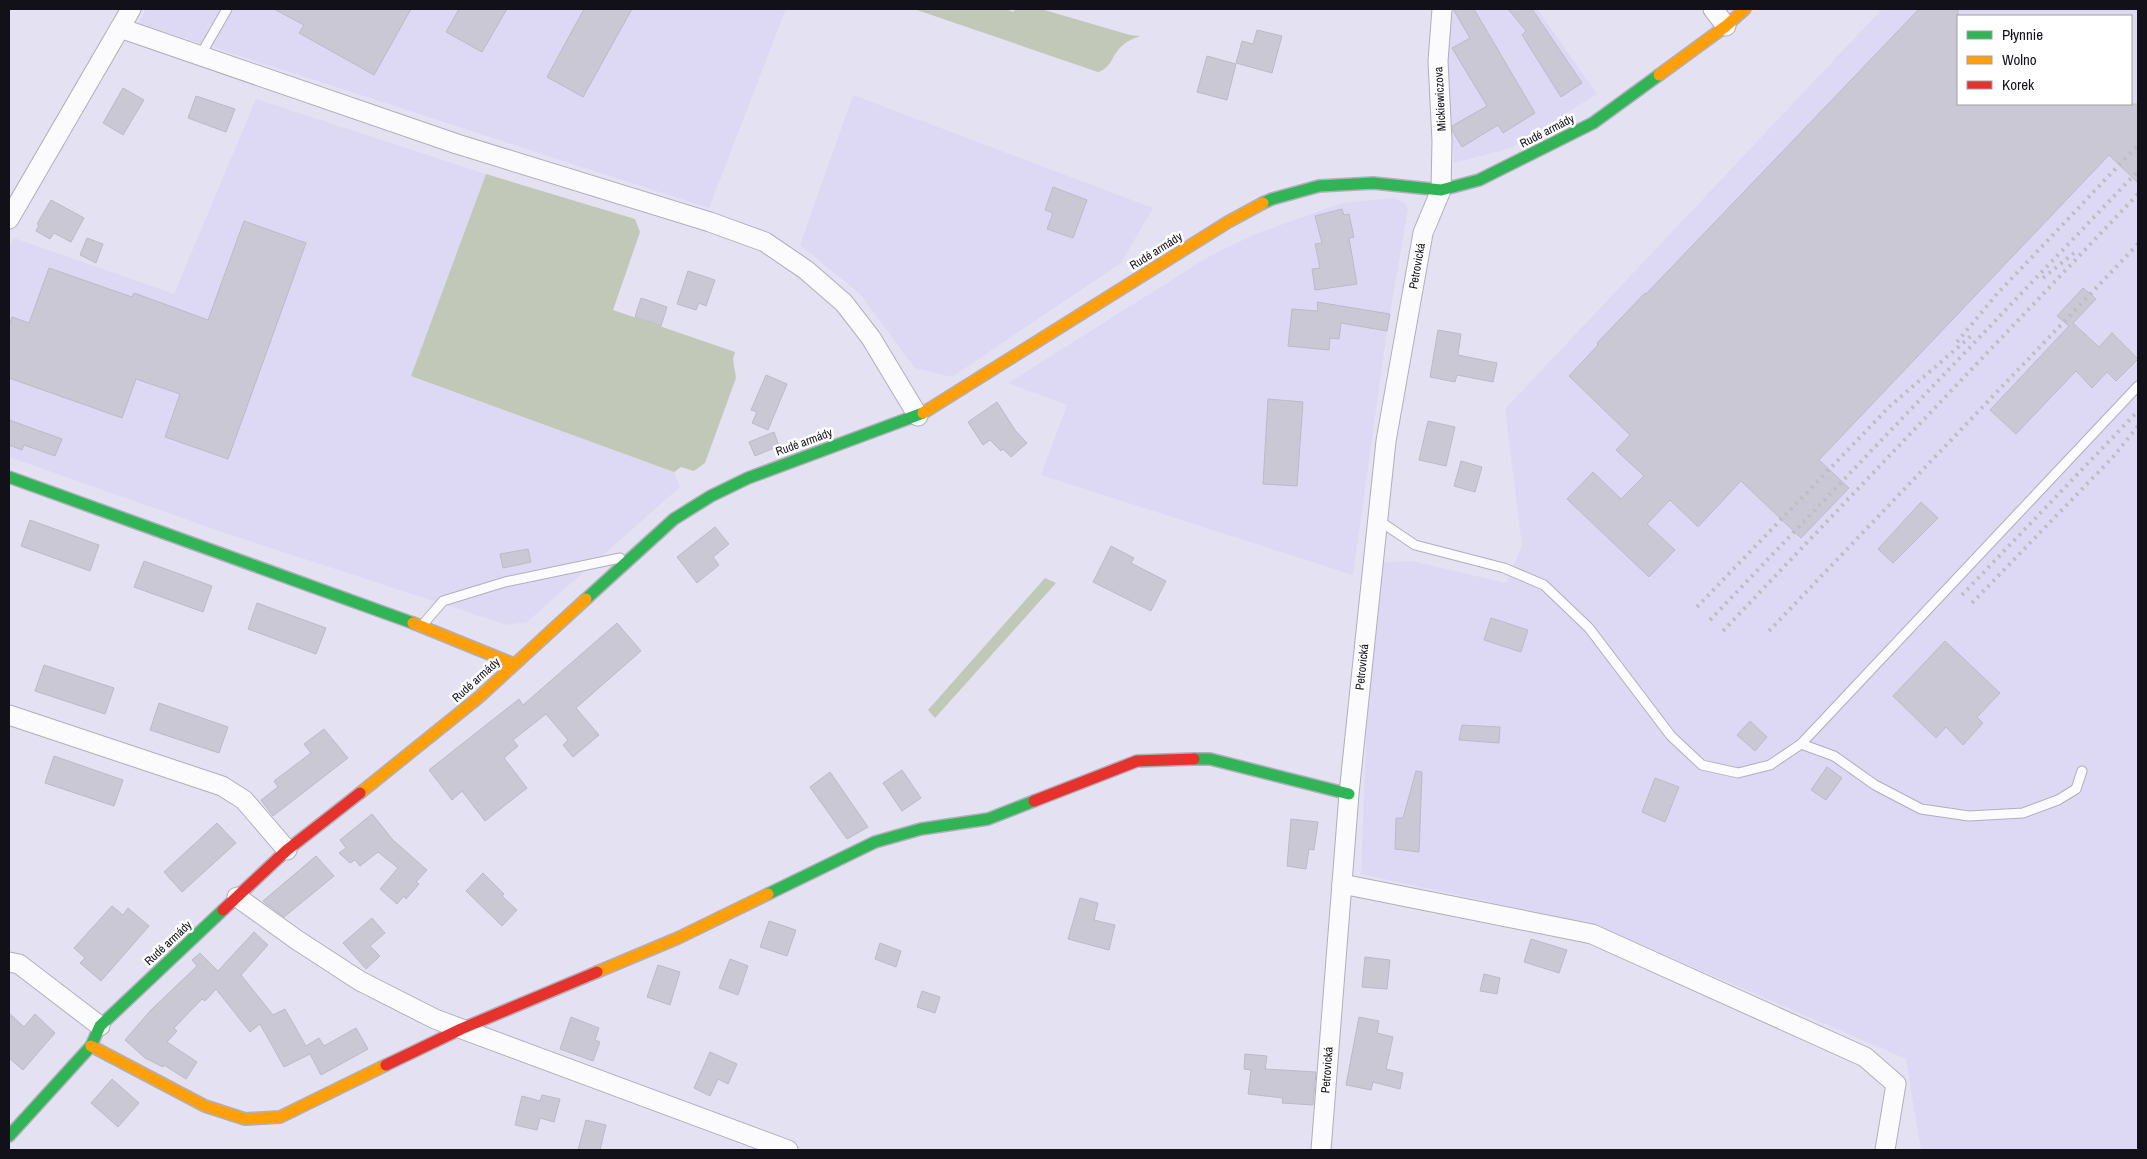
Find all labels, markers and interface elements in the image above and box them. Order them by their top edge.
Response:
legend [1957,15,2132,105]
text: Płynnie [2002,24,2043,45]
text: Wolno [2002,49,2037,70]
street label: Mickiewiczova [1430,66,1450,132]
text: Korek [2002,74,2035,95]
street label: Rudé armády [1517,110,1577,152]
street label: Rudé armády [1127,229,1185,273]
street label: Petrovická [1405,241,1429,290]
street label: Rudé armády [774,424,835,460]
street label: Petrovická [1352,643,1372,691]
street label: Rudé armády [449,654,503,706]
street label: Rudé armády [141,917,195,969]
street label: Petrovická [1317,1046,1337,1094]

